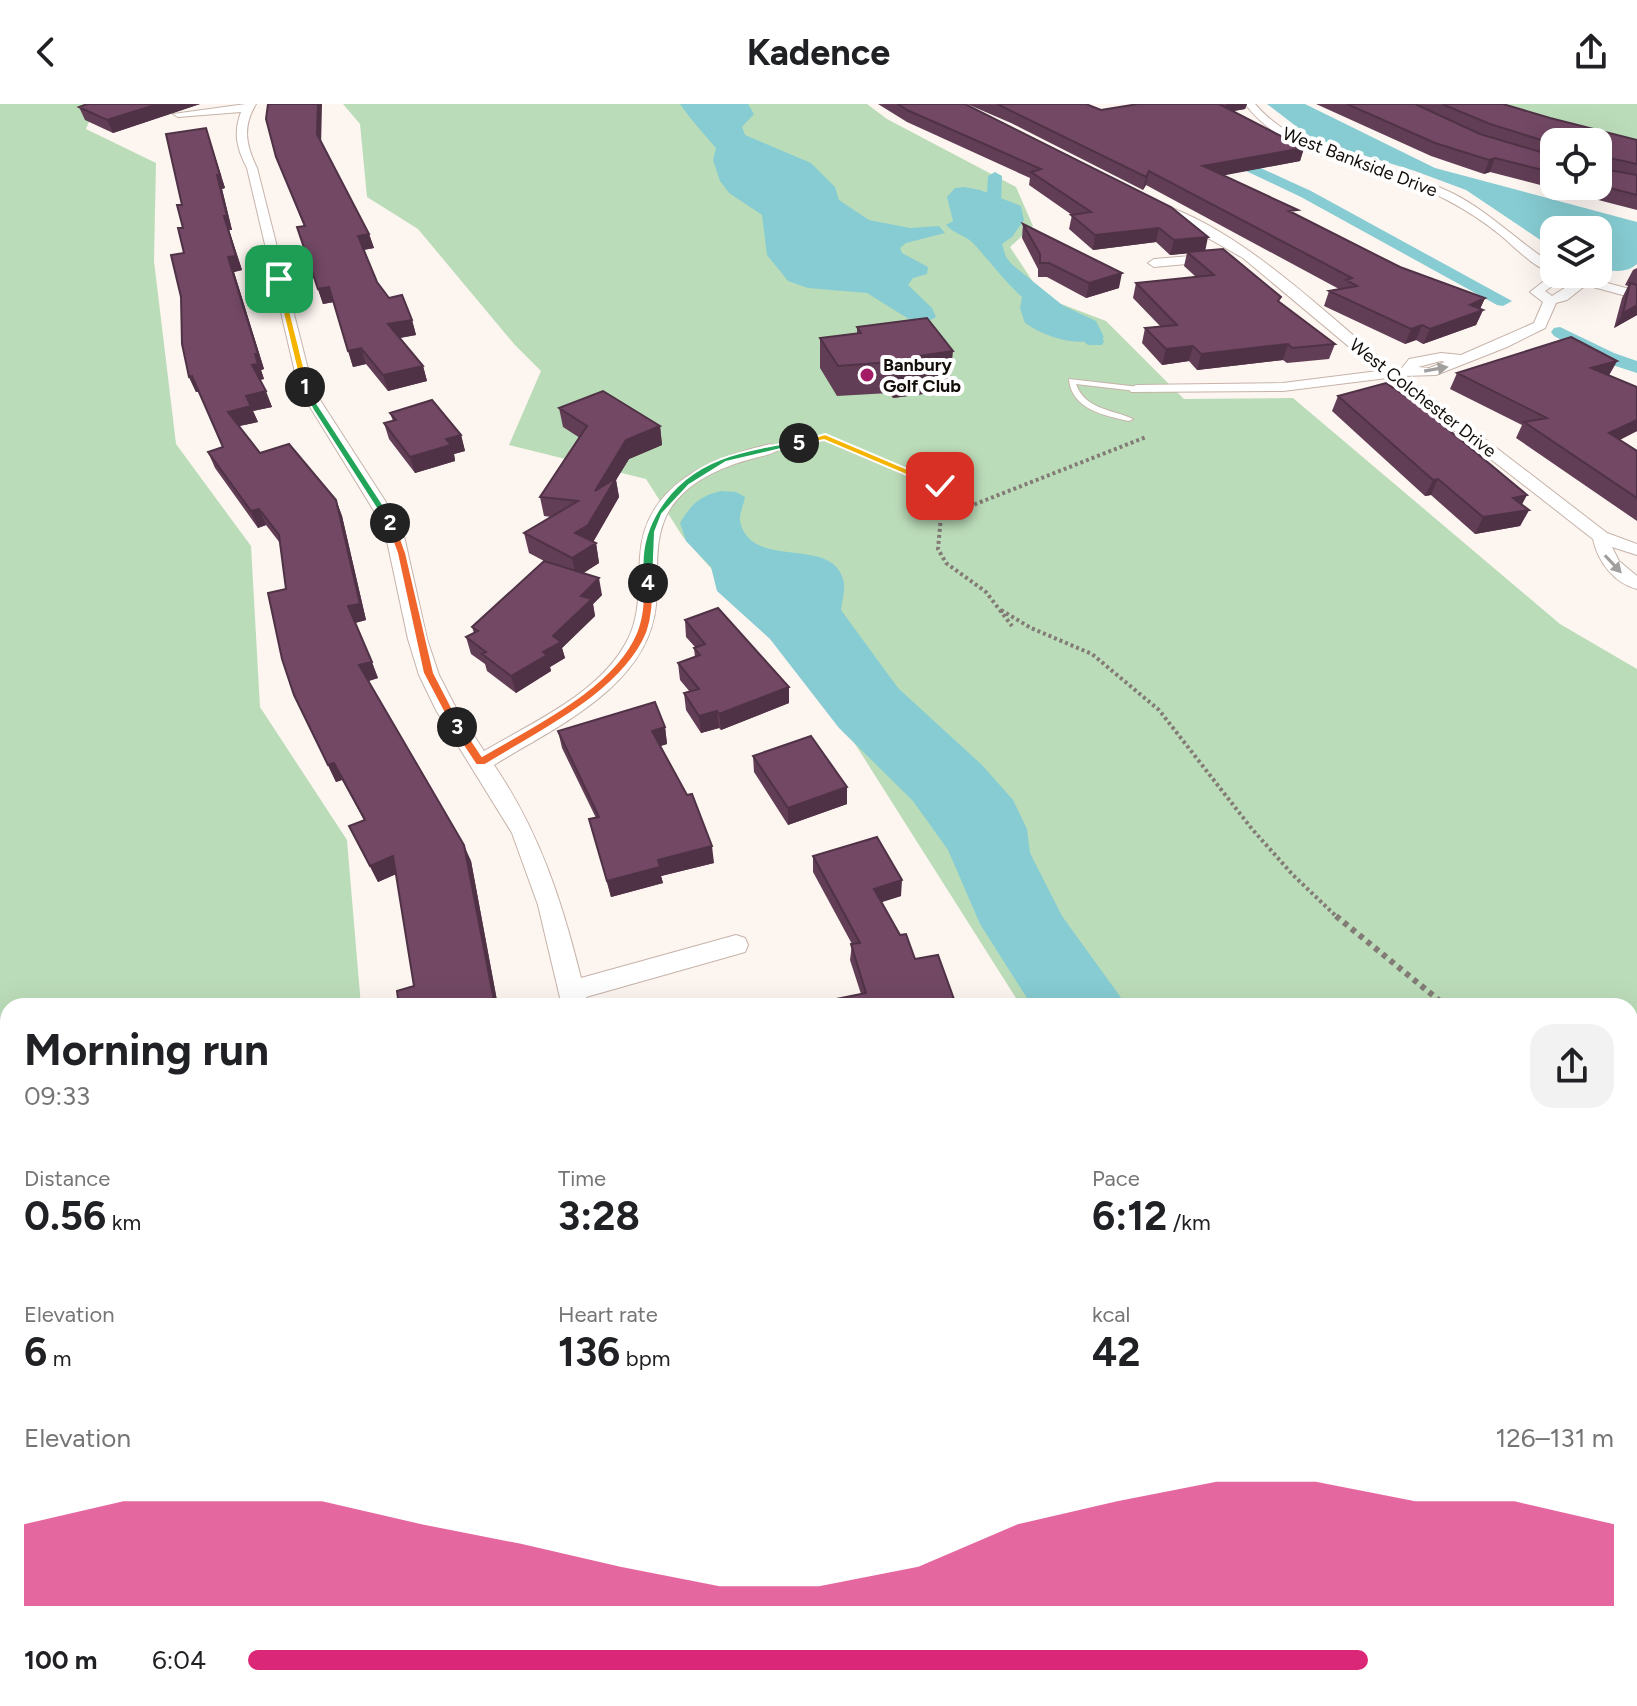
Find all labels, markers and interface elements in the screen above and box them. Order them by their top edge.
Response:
icon: back [24,30,68,74]
icon: share [1569,30,1613,74]
text: Kadence [747,31,890,74]
street label: West Bankside Drive [1280,122,1441,202]
map controls [1540,128,1612,288]
button: locate [1540,128,1612,200]
button: layers [1540,216,1612,288]
pin [245,245,313,313]
icon: arrive [257,257,301,301]
street label: West Colchester Drive [1345,334,1501,462]
place label: Banbury Golf Club [883,354,961,397]
one-way arrow [1423,362,1448,375]
marker: Banbury Golf Club [858,366,876,384]
pin: 1 [285,367,325,407]
text: 1 [300,373,310,400]
pin: 5 [779,423,819,463]
text: 5 [793,429,805,456]
pin [906,452,974,520]
icon: check [918,464,962,508]
pin: 2 [370,503,410,543]
text: 2 [384,509,396,536]
one-way arrow [1604,554,1622,574]
pin: 4 [628,563,668,603]
text: 4 [641,569,655,596]
pin: 3 [437,707,477,747]
text: 3 [451,713,463,740]
text: Morning run [24,1023,269,1076]
button: share [1530,1024,1614,1108]
text: 09:33 [24,1080,90,1112]
text: Distance [24,1165,110,1192]
text: Time [558,1165,606,1192]
text: Pace [1092,1165,1140,1192]
text: 0.56 [24,1192,106,1240]
text: 3:28 [558,1192,640,1240]
text: 6:12 [1092,1192,1167,1240]
text: km [106,1209,141,1236]
text: /km [1167,1209,1211,1236]
text: Elevation [24,1301,114,1328]
text: Heart rate [558,1301,658,1328]
text: kcal [1092,1301,1130,1328]
text: 6 [24,1328,47,1376]
text: 136 [558,1328,620,1376]
text: 42 [1092,1328,1140,1376]
text: m [47,1345,71,1372]
text: bpm [620,1345,670,1372]
text: Elevation [24,1422,131,1454]
text: 126–131 m [1496,1422,1614,1454]
text: 100 m [24,1644,98,1676]
text: 6:04 [152,1644,206,1676]

